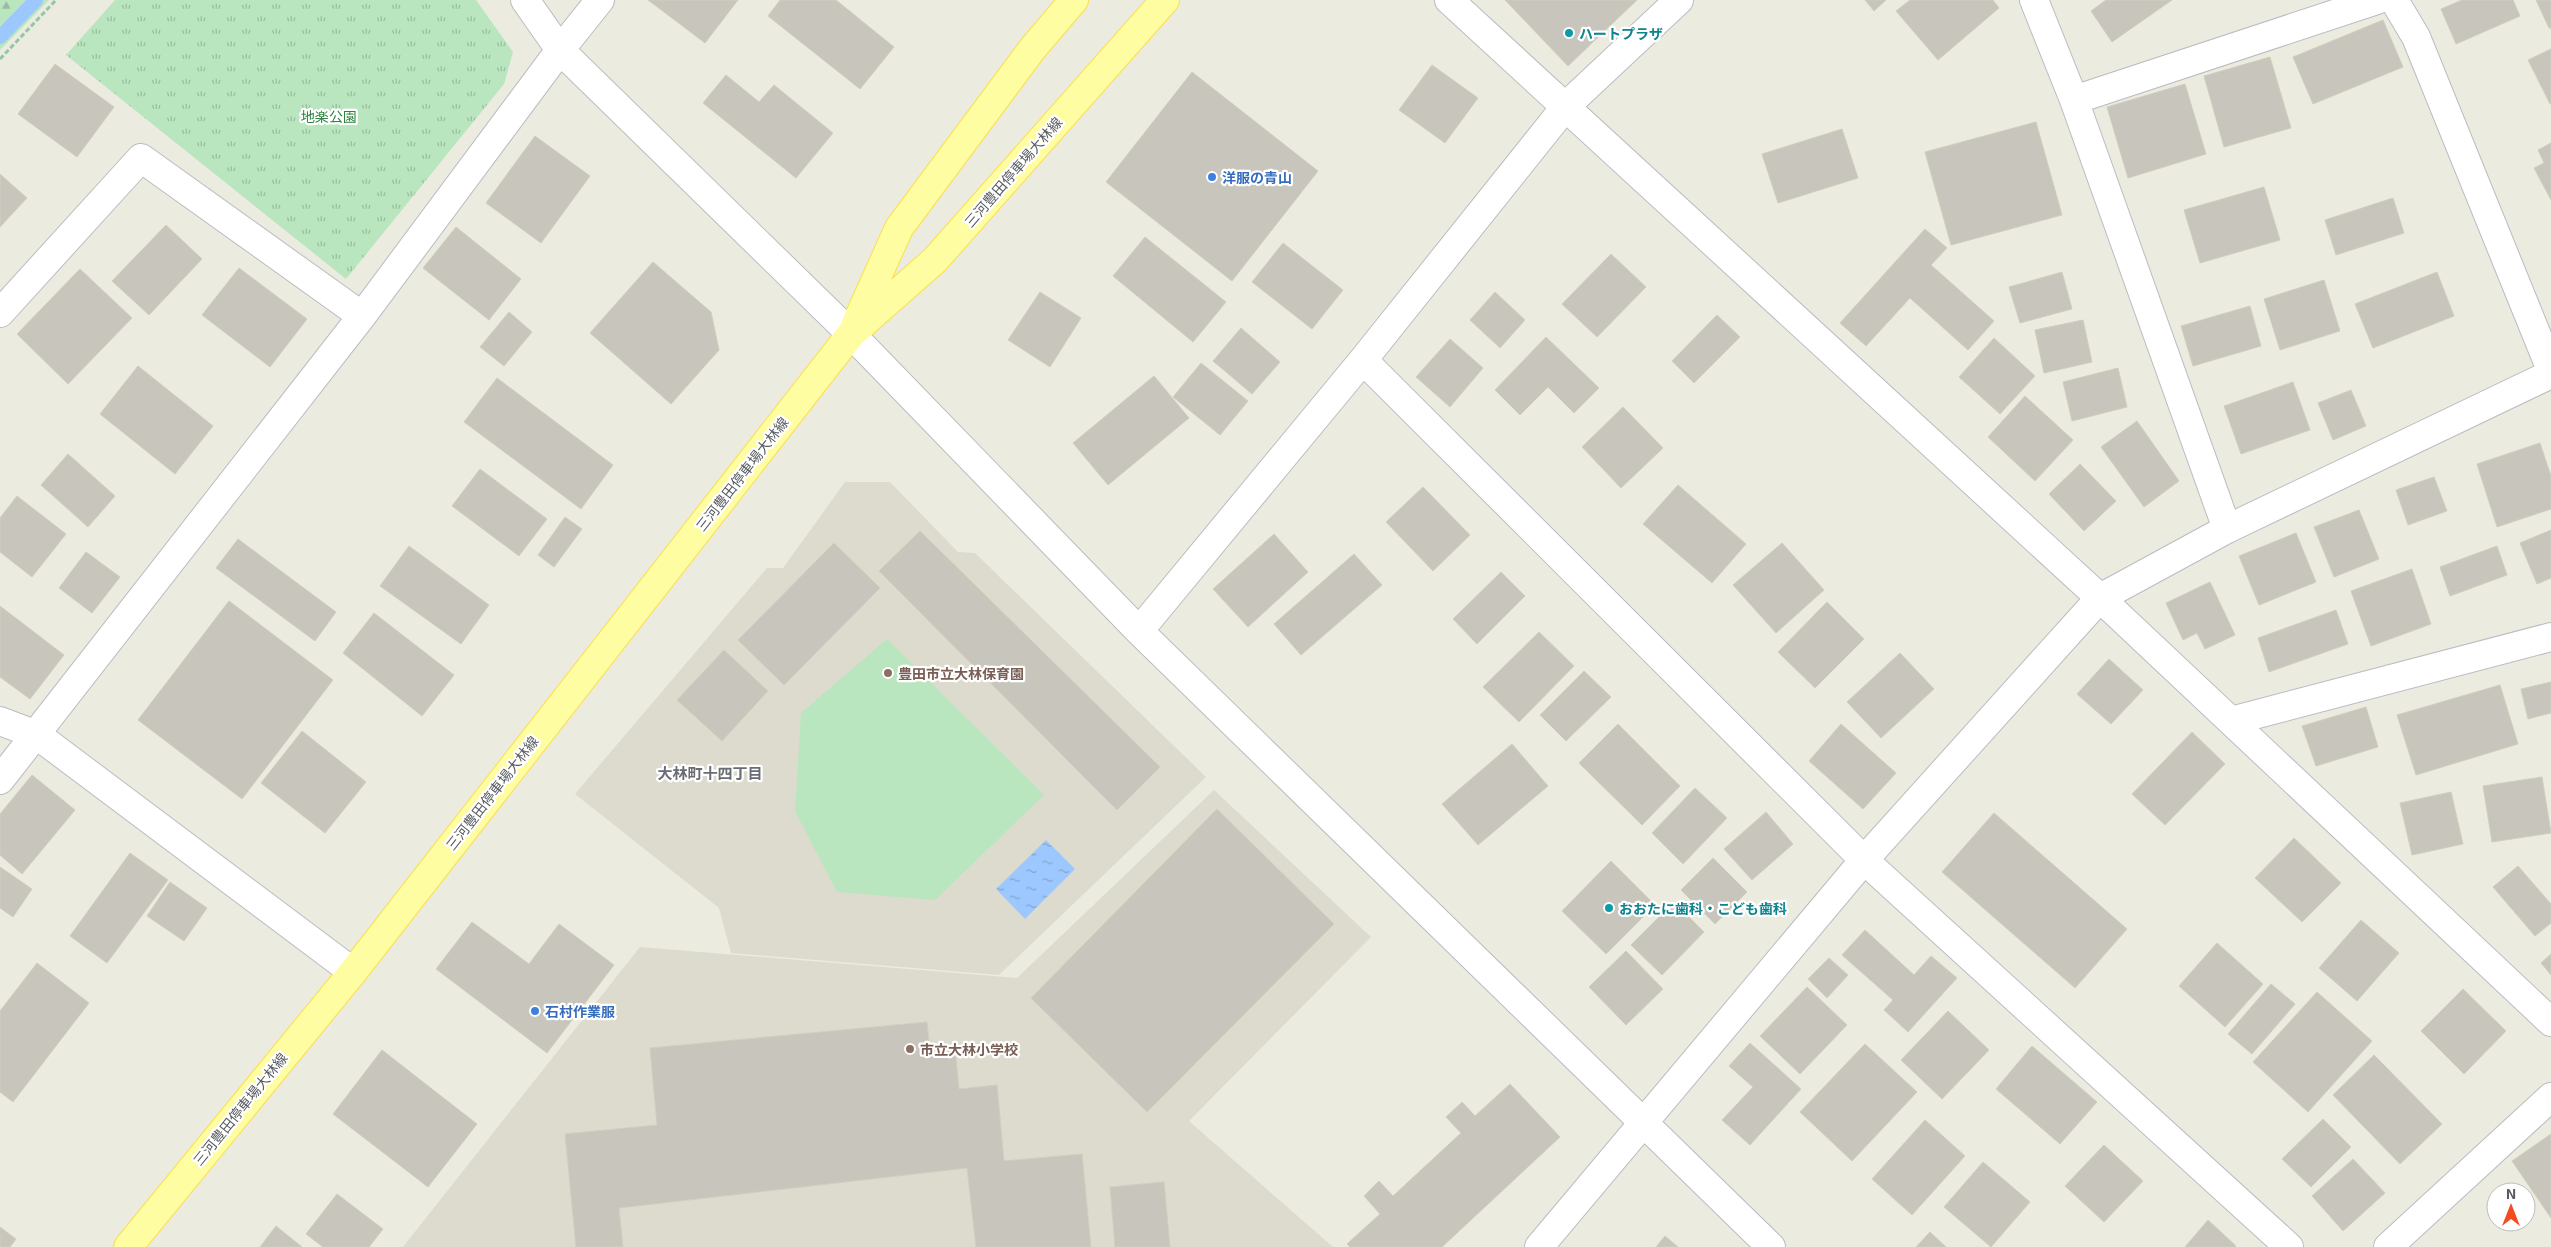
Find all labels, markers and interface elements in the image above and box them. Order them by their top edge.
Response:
place label: ハートプラザ [1579,25,1663,42]
marker: ハートプラザ [1563,27,1575,39]
park label: 地楽公園 [301,108,357,125]
street label: 三河豊田停車場大林線 [961,114,1065,230]
place label: 洋服の青山 [1222,169,1292,186]
marker: 洋服の青山 [1206,171,1218,183]
street label: 三河豊田停車場大林線 [692,414,792,534]
place label: 豊田市立大林保育園 [898,665,1024,682]
marker: 豊田市立大林保育園 [882,667,894,679]
street label: 三河豊田停車場大林線 [442,733,542,853]
district label: 大林町十四丁目 [657,764,763,782]
place label: おおたに歯科・こども歯科 [1619,900,1787,917]
marker: おおたに歯科・こども歯科 [1603,902,1615,914]
place label: 石村作業服 [545,1003,615,1020]
marker: 石村作業服 [529,1005,541,1017]
place label: 市立大林小学校 [920,1041,1018,1058]
marker: 市立大林小学校 [904,1043,916,1055]
street label: 三河豊田停車場大林線 [189,1049,291,1169]
north arrow [2486,1182,2536,1232]
text: N [2506,1185,2516,1202]

